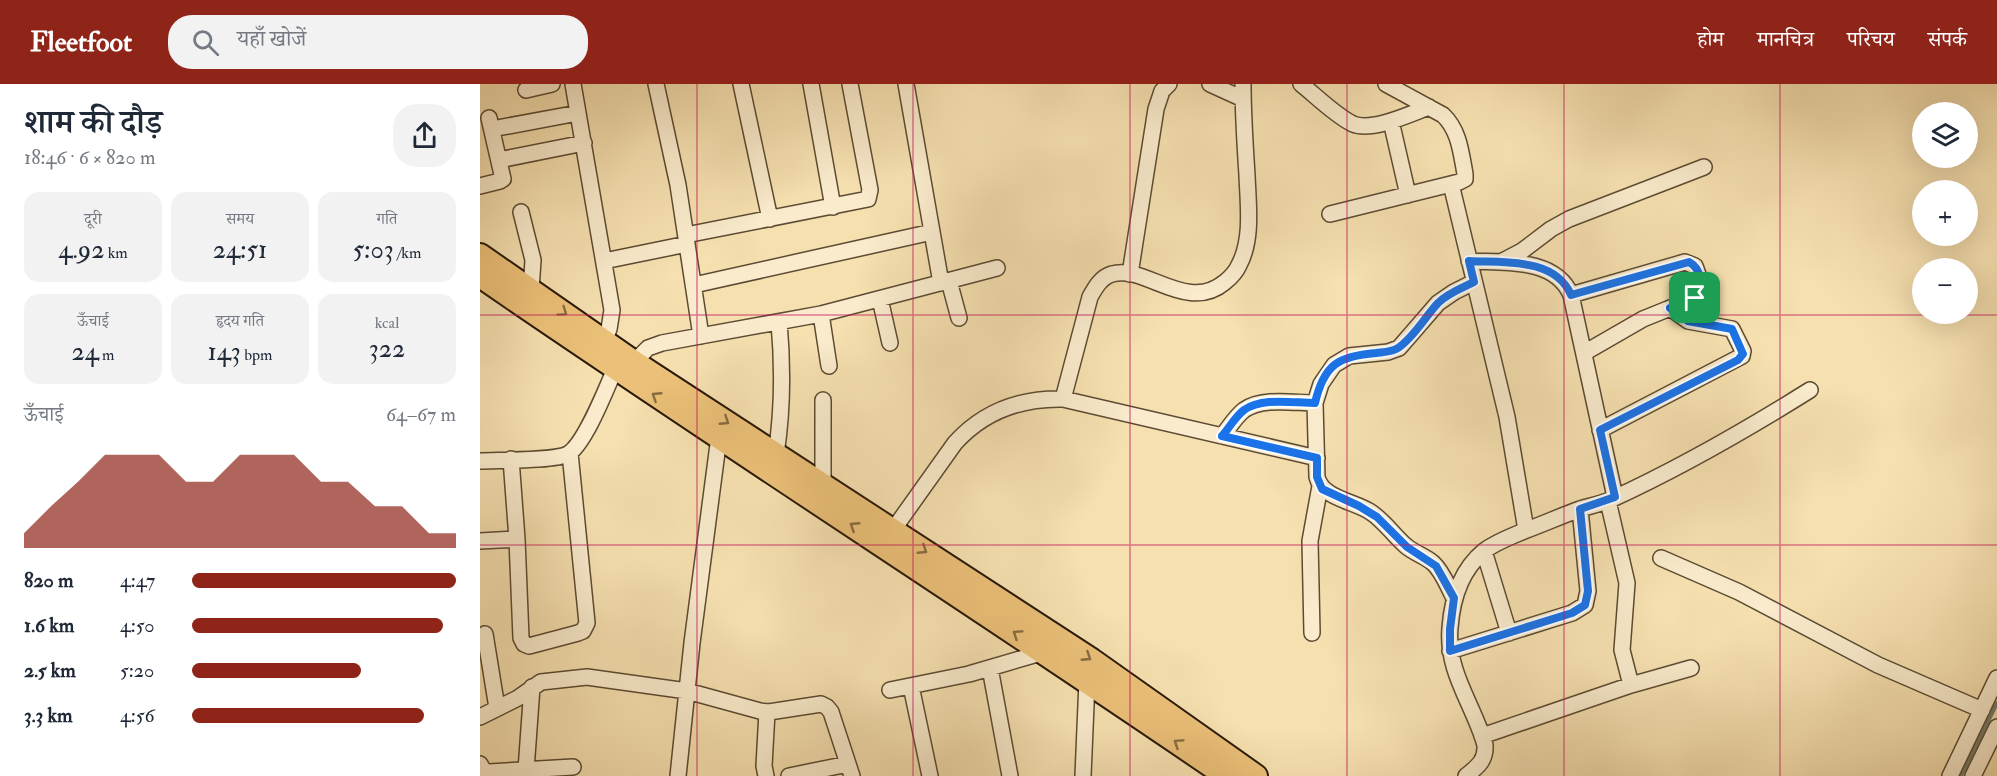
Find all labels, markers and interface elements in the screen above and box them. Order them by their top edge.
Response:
search box [168,15,588,69]
text: Fleetfoot [30,25,132,60]
text: यहाँ खोजें [237,25,306,53]
icon: search [189,26,222,59]
text: होम [1697,26,1724,53]
text: मानचित्र [1757,26,1814,53]
text: परिचय [1847,26,1895,53]
text: संपर्क [1928,26,1967,53]
text: शाम की दौड़ [24,102,162,143]
map controls [1912,102,1978,324]
button: layers [1912,102,1978,168]
button: share [393,104,456,167]
text: 18:46 · 6 × 820 m [24,145,155,170]
button: + [1912,180,1978,246]
text: दूरी [84,209,102,229]
text: समय [226,209,254,229]
text: गति [377,209,397,229]
text: 4.92 [58,234,104,266]
text: 24:51 [213,234,267,266]
text: 5:03 [353,234,394,266]
text: km [104,243,128,263]
text: /km [394,243,421,263]
button: − [1912,258,1978,324]
pin [1669,272,1720,323]
icon: arrive [1678,281,1711,314]
one-way arrow [556,305,567,316]
text: ऊँचाई [77,311,109,331]
text: हृदय गति [216,311,264,331]
text: kcal [375,313,399,333]
text: 322 [369,333,405,365]
text: 24 [72,336,99,368]
text: 143 [208,336,241,368]
text: m [99,345,114,365]
text: bpm [241,345,273,365]
one-way arrow [652,392,663,403]
text: ऊँचाई [24,402,63,427]
text: 64–67 m [386,402,456,427]
one-way arrow [718,414,729,425]
one-way arrow [850,522,861,533]
one-way arrow [916,543,927,554]
text: 820 m [24,568,74,593]
text: 4:47 [120,568,155,593]
text: 1.6 km [24,613,74,638]
text: 4:50 [120,613,155,638]
one-way arrow [1012,630,1023,641]
one-way arrow [1080,649,1091,660]
text: 2.5 km [24,658,76,683]
text: 5:20 [120,658,154,683]
text: 3.3 km [24,703,72,728]
text: 4:56 [120,703,155,728]
one-way arrow [1174,739,1185,750]

